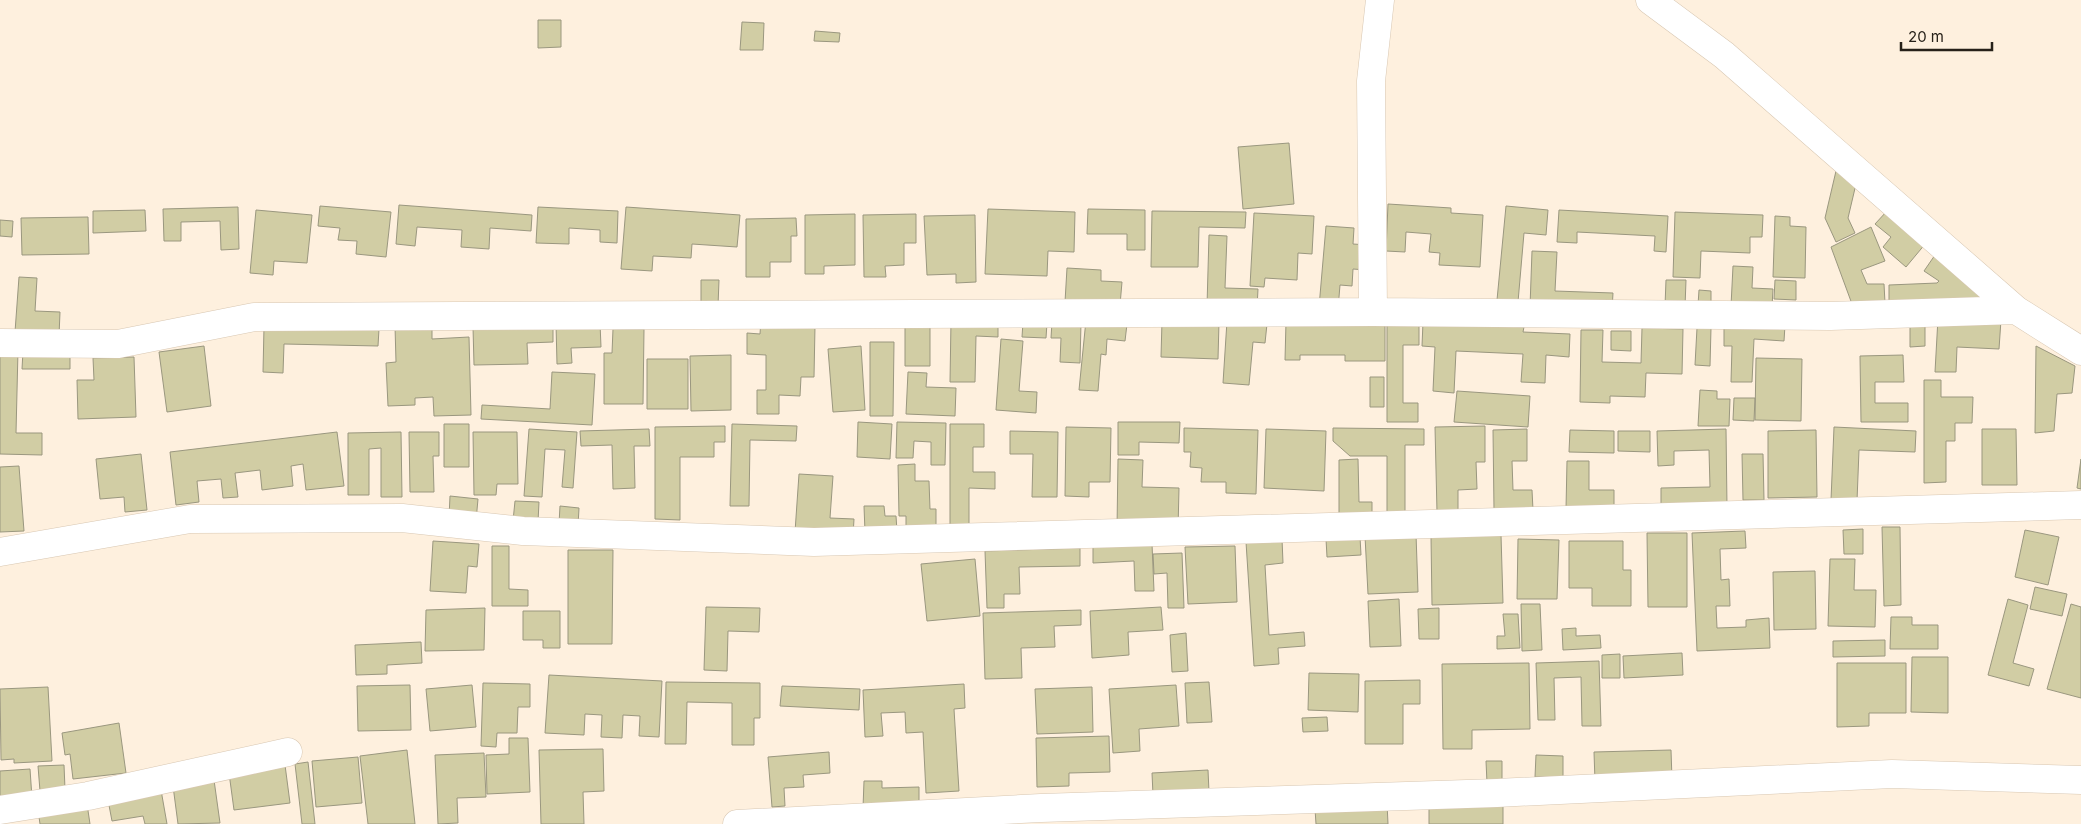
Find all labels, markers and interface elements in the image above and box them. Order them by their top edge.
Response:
scale bar [1901,20,1992,52]
text: 20 m [1908,27,1944,46]

